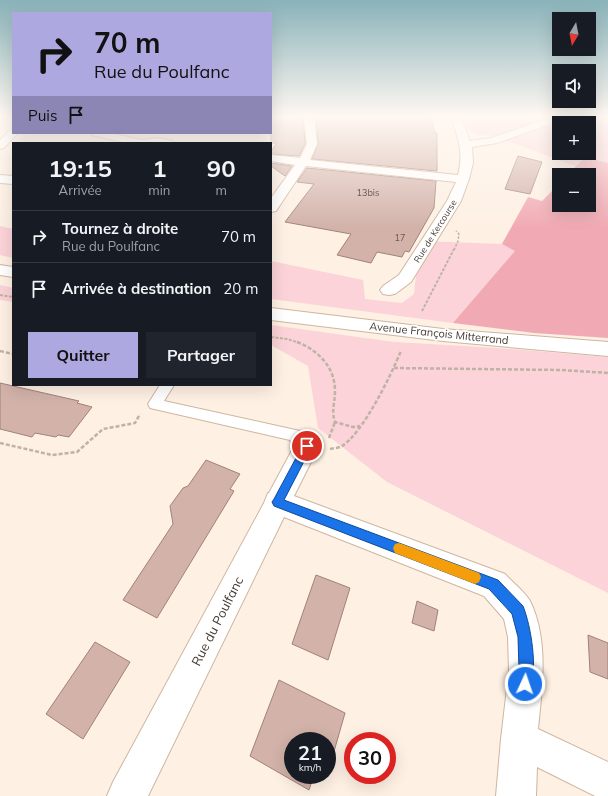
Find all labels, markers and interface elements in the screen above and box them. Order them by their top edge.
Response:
north arrow [552,12,596,56]
map controls [552,12,596,212]
text: 70 m [94,25,160,60]
icon: right [28,28,80,80]
text: Rue du Poulfanc [94,60,230,83]
button: sound [552,64,596,108]
icon: arrive [65,104,87,126]
text: Puis [28,106,57,125]
button: + [552,116,596,160]
text: 19:15 [48,153,112,183]
text: 1 [152,153,167,183]
text: 90 [207,153,236,183]
button: − [552,168,596,212]
text: Arrivée [59,182,102,198]
text: min [148,182,170,198]
text: m [215,182,227,198]
house number: 13bis [357,187,379,198]
street label: Rue de Kercourse [411,197,459,265]
text: Tournez à droite [62,219,178,238]
icon: right [28,226,50,248]
text: 70 m [221,227,256,246]
house number: 17 [395,232,405,243]
text: Rue du Poulfanc [62,238,160,254]
icon: arrive [28,278,50,300]
text: Arrivée à destination [62,279,211,298]
text: 20 m [223,279,258,298]
street label: Avenue François Mitterrand [369,319,509,347]
button: Quitter [28,332,138,378]
button: Partager [146,332,256,378]
pin [290,429,324,463]
icon: arrive [296,435,318,457]
street label: Rue du Poulfanc [188,574,246,668]
position arrow [504,663,546,705]
speed limit sign: 30 [344,732,396,784]
text: 21 [298,740,322,765]
text: km/h [299,761,321,774]

